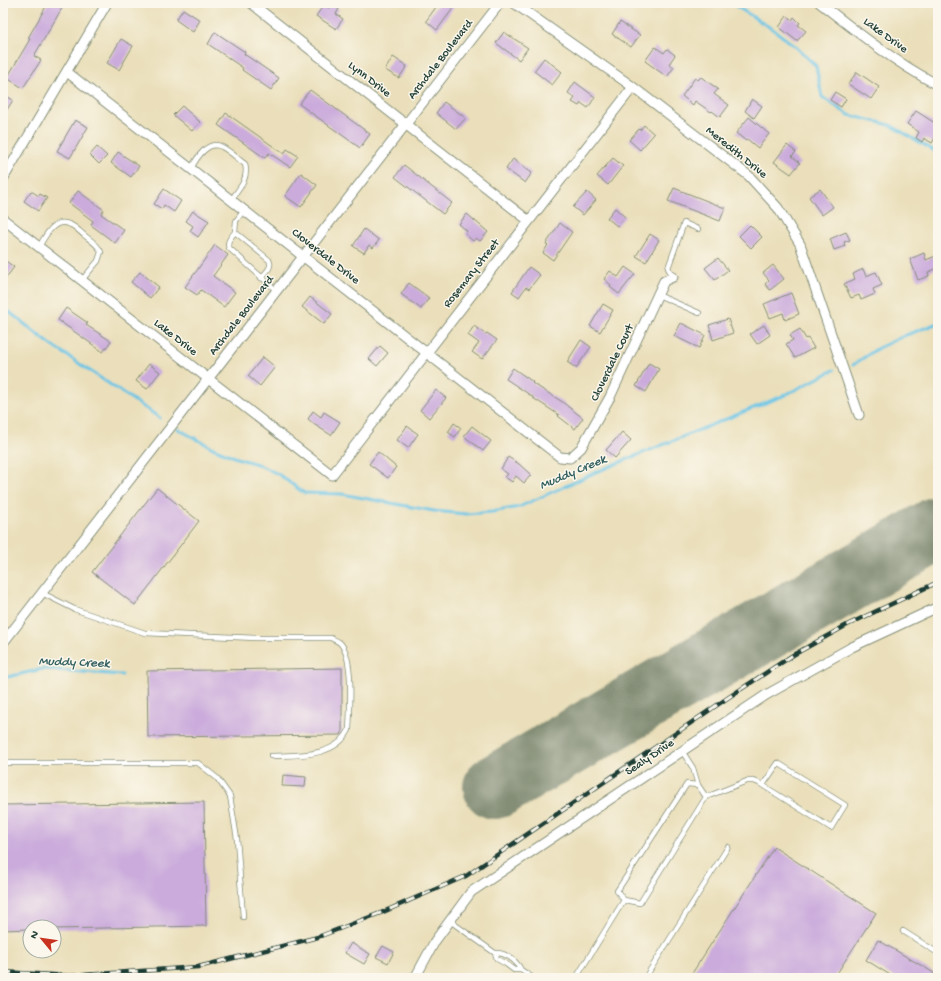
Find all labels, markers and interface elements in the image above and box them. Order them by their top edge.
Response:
street label: Lake Drive [860,15,911,57]
street label: Archdale Boulevard [406,17,477,103]
street label: Lynn Drive [345,59,394,102]
street label: Meredith Drive [702,124,770,183]
street label: Cloverdale Drive [288,226,363,288]
street label: Rosemary Street [441,236,504,311]
street label: Archdale Boulevard [207,273,278,359]
street label: Lake Drive [150,317,200,360]
street label: Cloverdale Court [588,321,638,404]
water label: Muddy Creek [538,452,610,494]
water label: Muddy Creek [38,654,111,672]
street label: Sealy Drive [623,736,678,779]
north arrow [22,919,62,959]
text: N [28,929,42,941]

